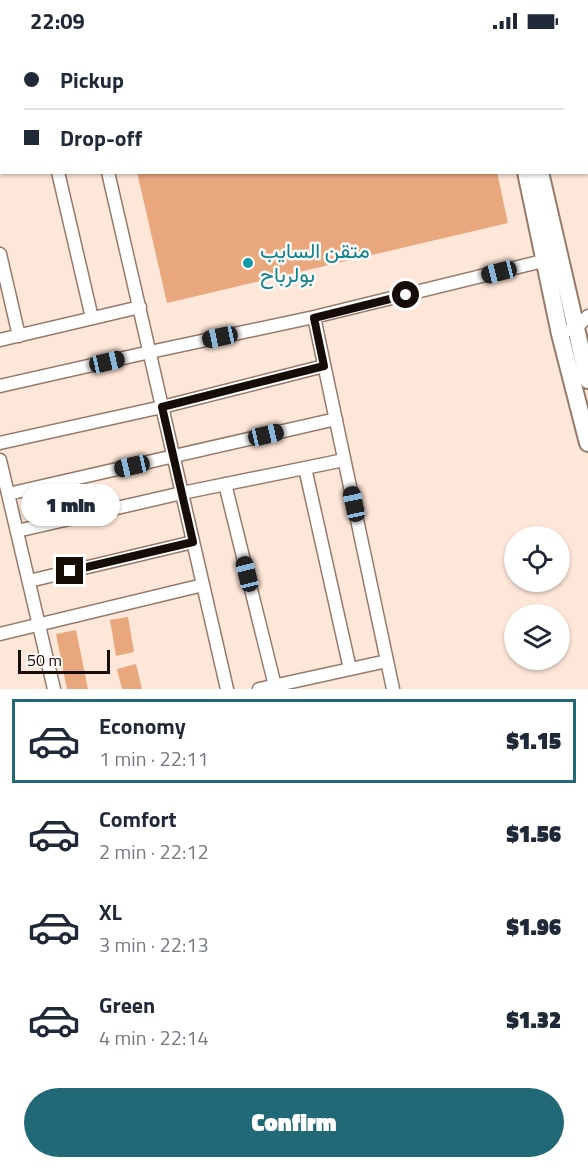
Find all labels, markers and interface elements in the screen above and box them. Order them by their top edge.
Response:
text: 22:09 [30,4,85,38]
text: Pickup [60,63,124,97]
text: Drop-off [60,121,142,155]
place label: متقن السايب بولرباح [260,234,370,290]
marker: متقن السايب بولرباح [241,256,255,270]
car [479,259,519,285]
route start [392,281,419,308]
car [201,324,239,350]
car [87,349,127,375]
car [246,422,286,448]
car [112,453,152,479]
callout: 1 min [20,484,119,526]
car [341,485,367,523]
text: 1 min [46,489,95,520]
map controls [504,526,570,670]
button: locate [504,526,570,592]
car [234,554,260,594]
route end [56,557,83,584]
button: layers [504,604,570,670]
scale bar [18,647,110,674]
text: 50 m [27,648,62,672]
text: Economy [99,709,186,743]
icon: car [27,714,81,768]
text: $1.15 [506,724,561,758]
text: 1 min · 22:11 [99,743,209,774]
text: Comfort [99,802,177,836]
icon: car [27,807,81,861]
text: $1.56 [506,817,561,851]
text: 2 min · 22:12 [99,836,209,867]
text: XL [99,895,122,929]
icon: car [27,900,81,954]
text: $1.96 [506,910,561,944]
text: 3 min · 22:13 [99,929,209,960]
text: Green [99,988,155,1022]
icon: car [27,993,81,1047]
text: $1.32 [506,1003,561,1037]
text: 4 min · 22:14 [99,1022,209,1053]
button: Confirm [24,1088,564,1157]

